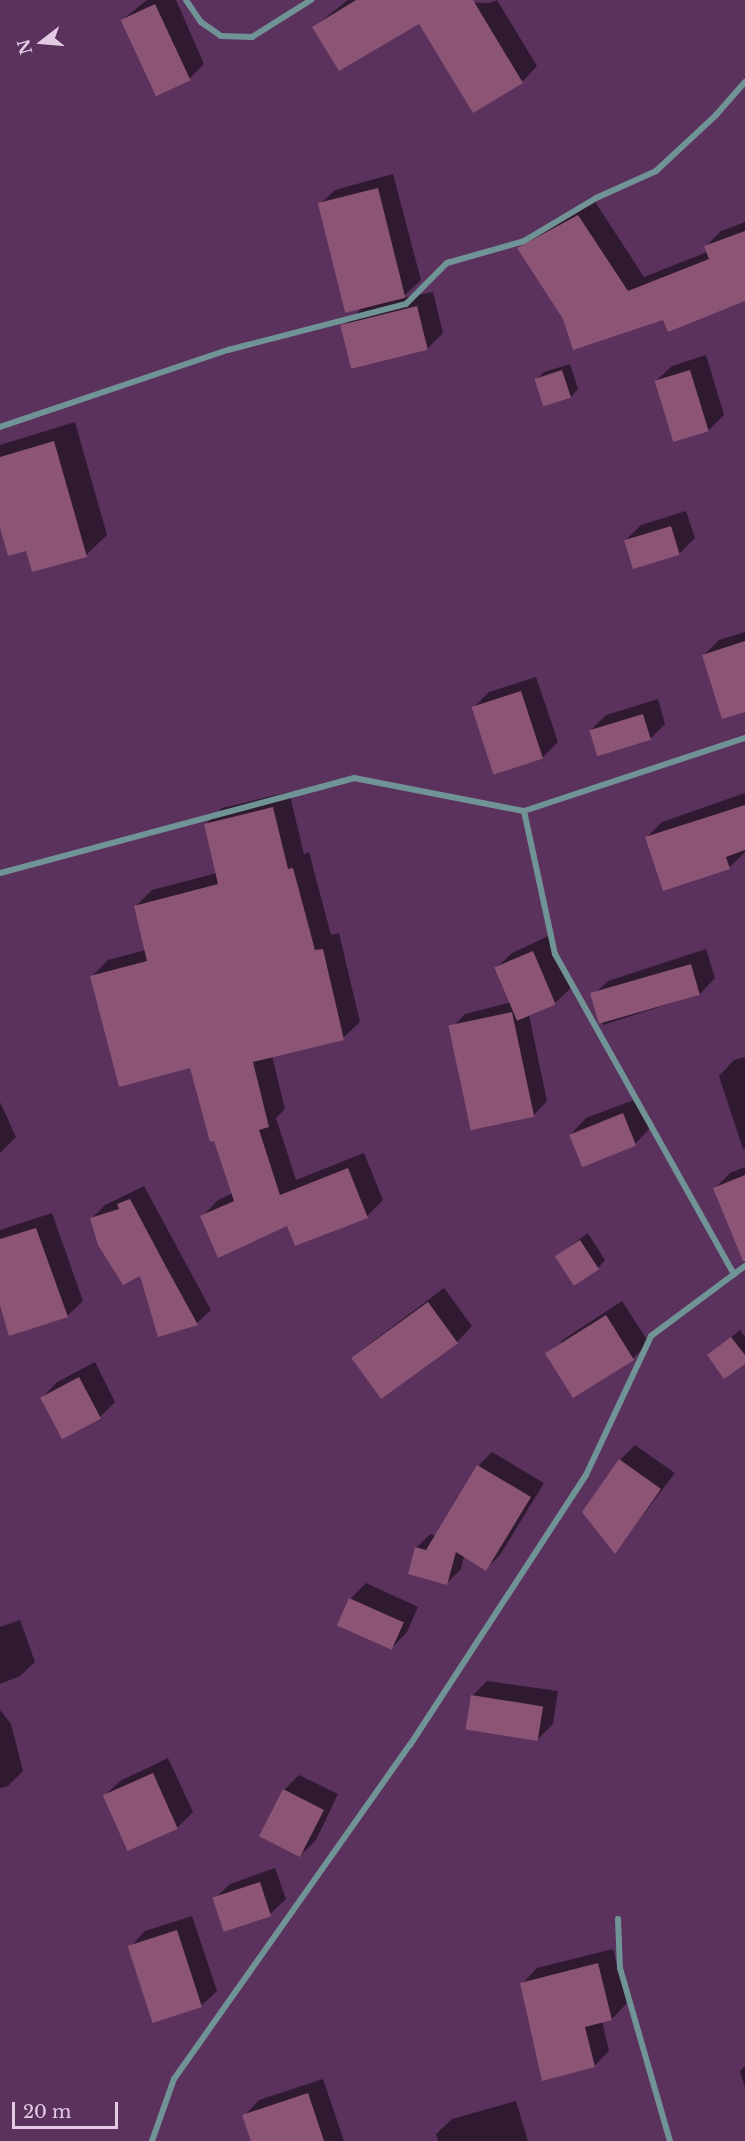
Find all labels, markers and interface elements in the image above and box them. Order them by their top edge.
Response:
north arrow [12,12,72,72]
text: N [13,37,36,57]
scale bar [15,2090,122,2128]
text: 20 m [23,2101,71,2123]

